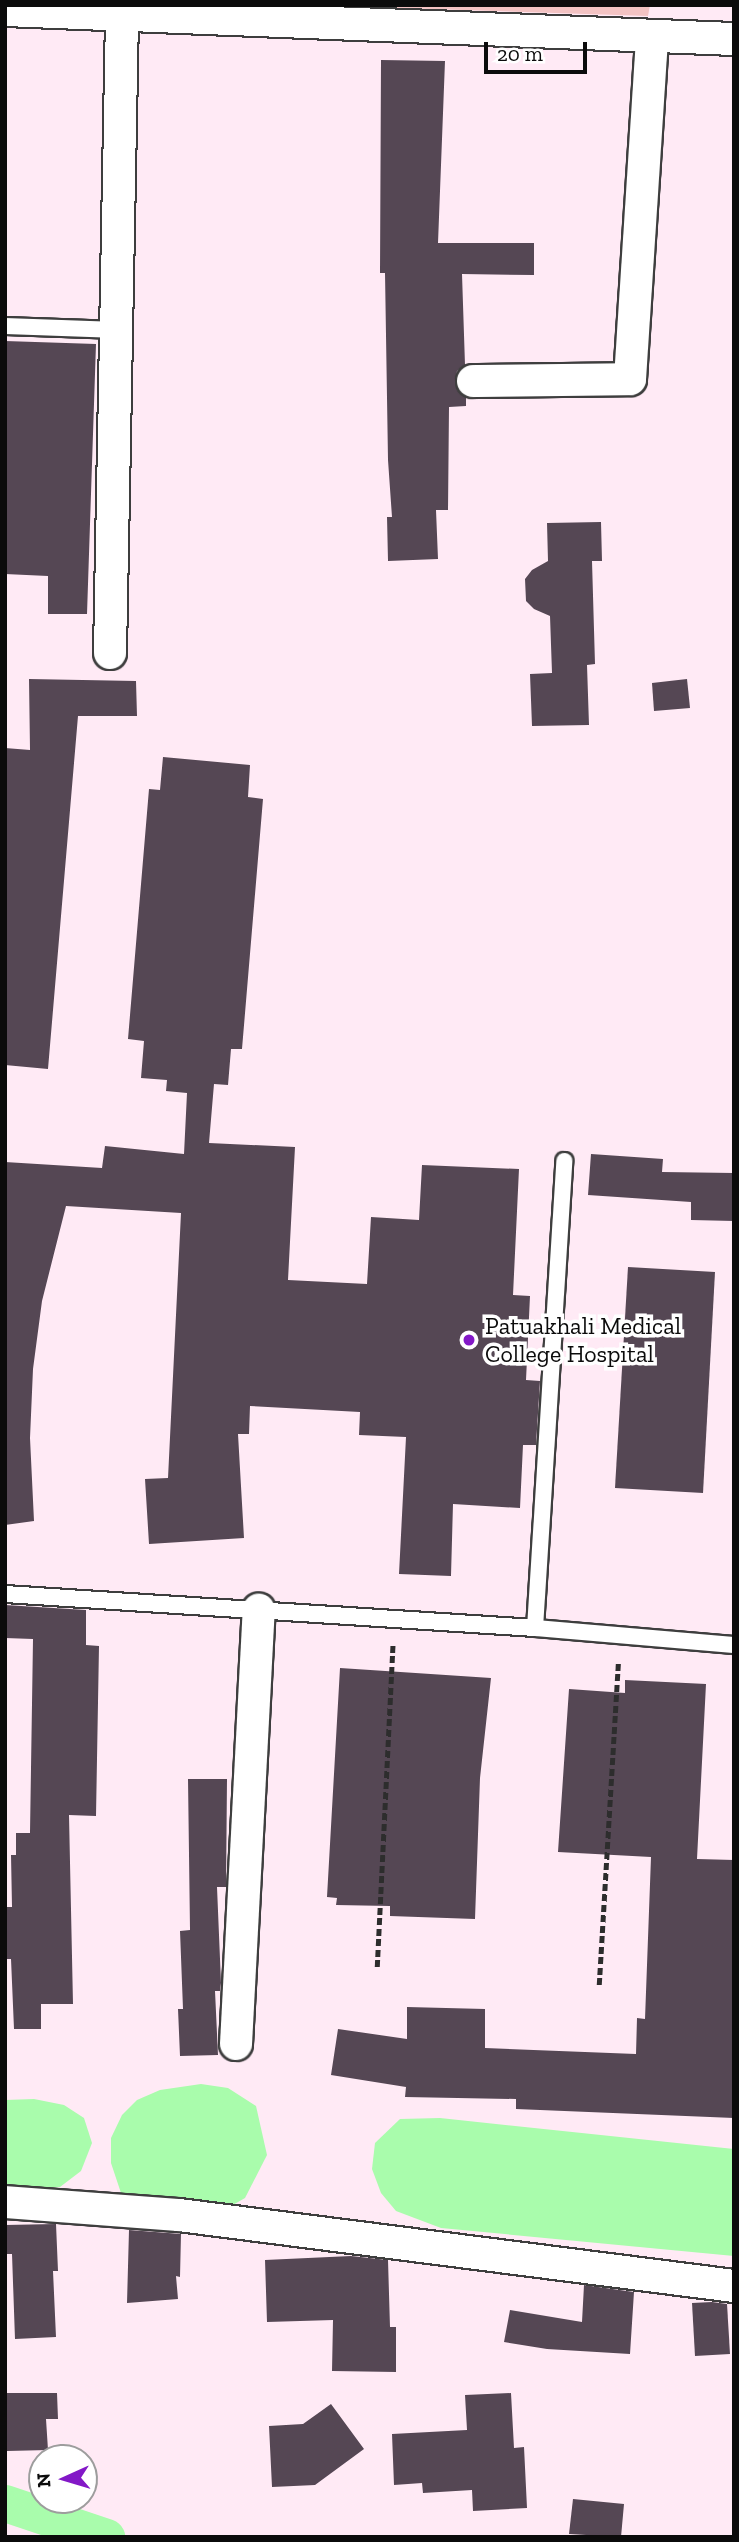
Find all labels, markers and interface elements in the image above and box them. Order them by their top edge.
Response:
scale bar [487,28,590,72]
text: 20 m [497,41,543,66]
place label: Patuakhali Medical College Hospital [485,1312,681,1368]
marker: Patuakhali Medical College Hospital [459,1330,479,1350]
north arrow [28,2444,98,2514]
text: N [32,2472,56,2488]

